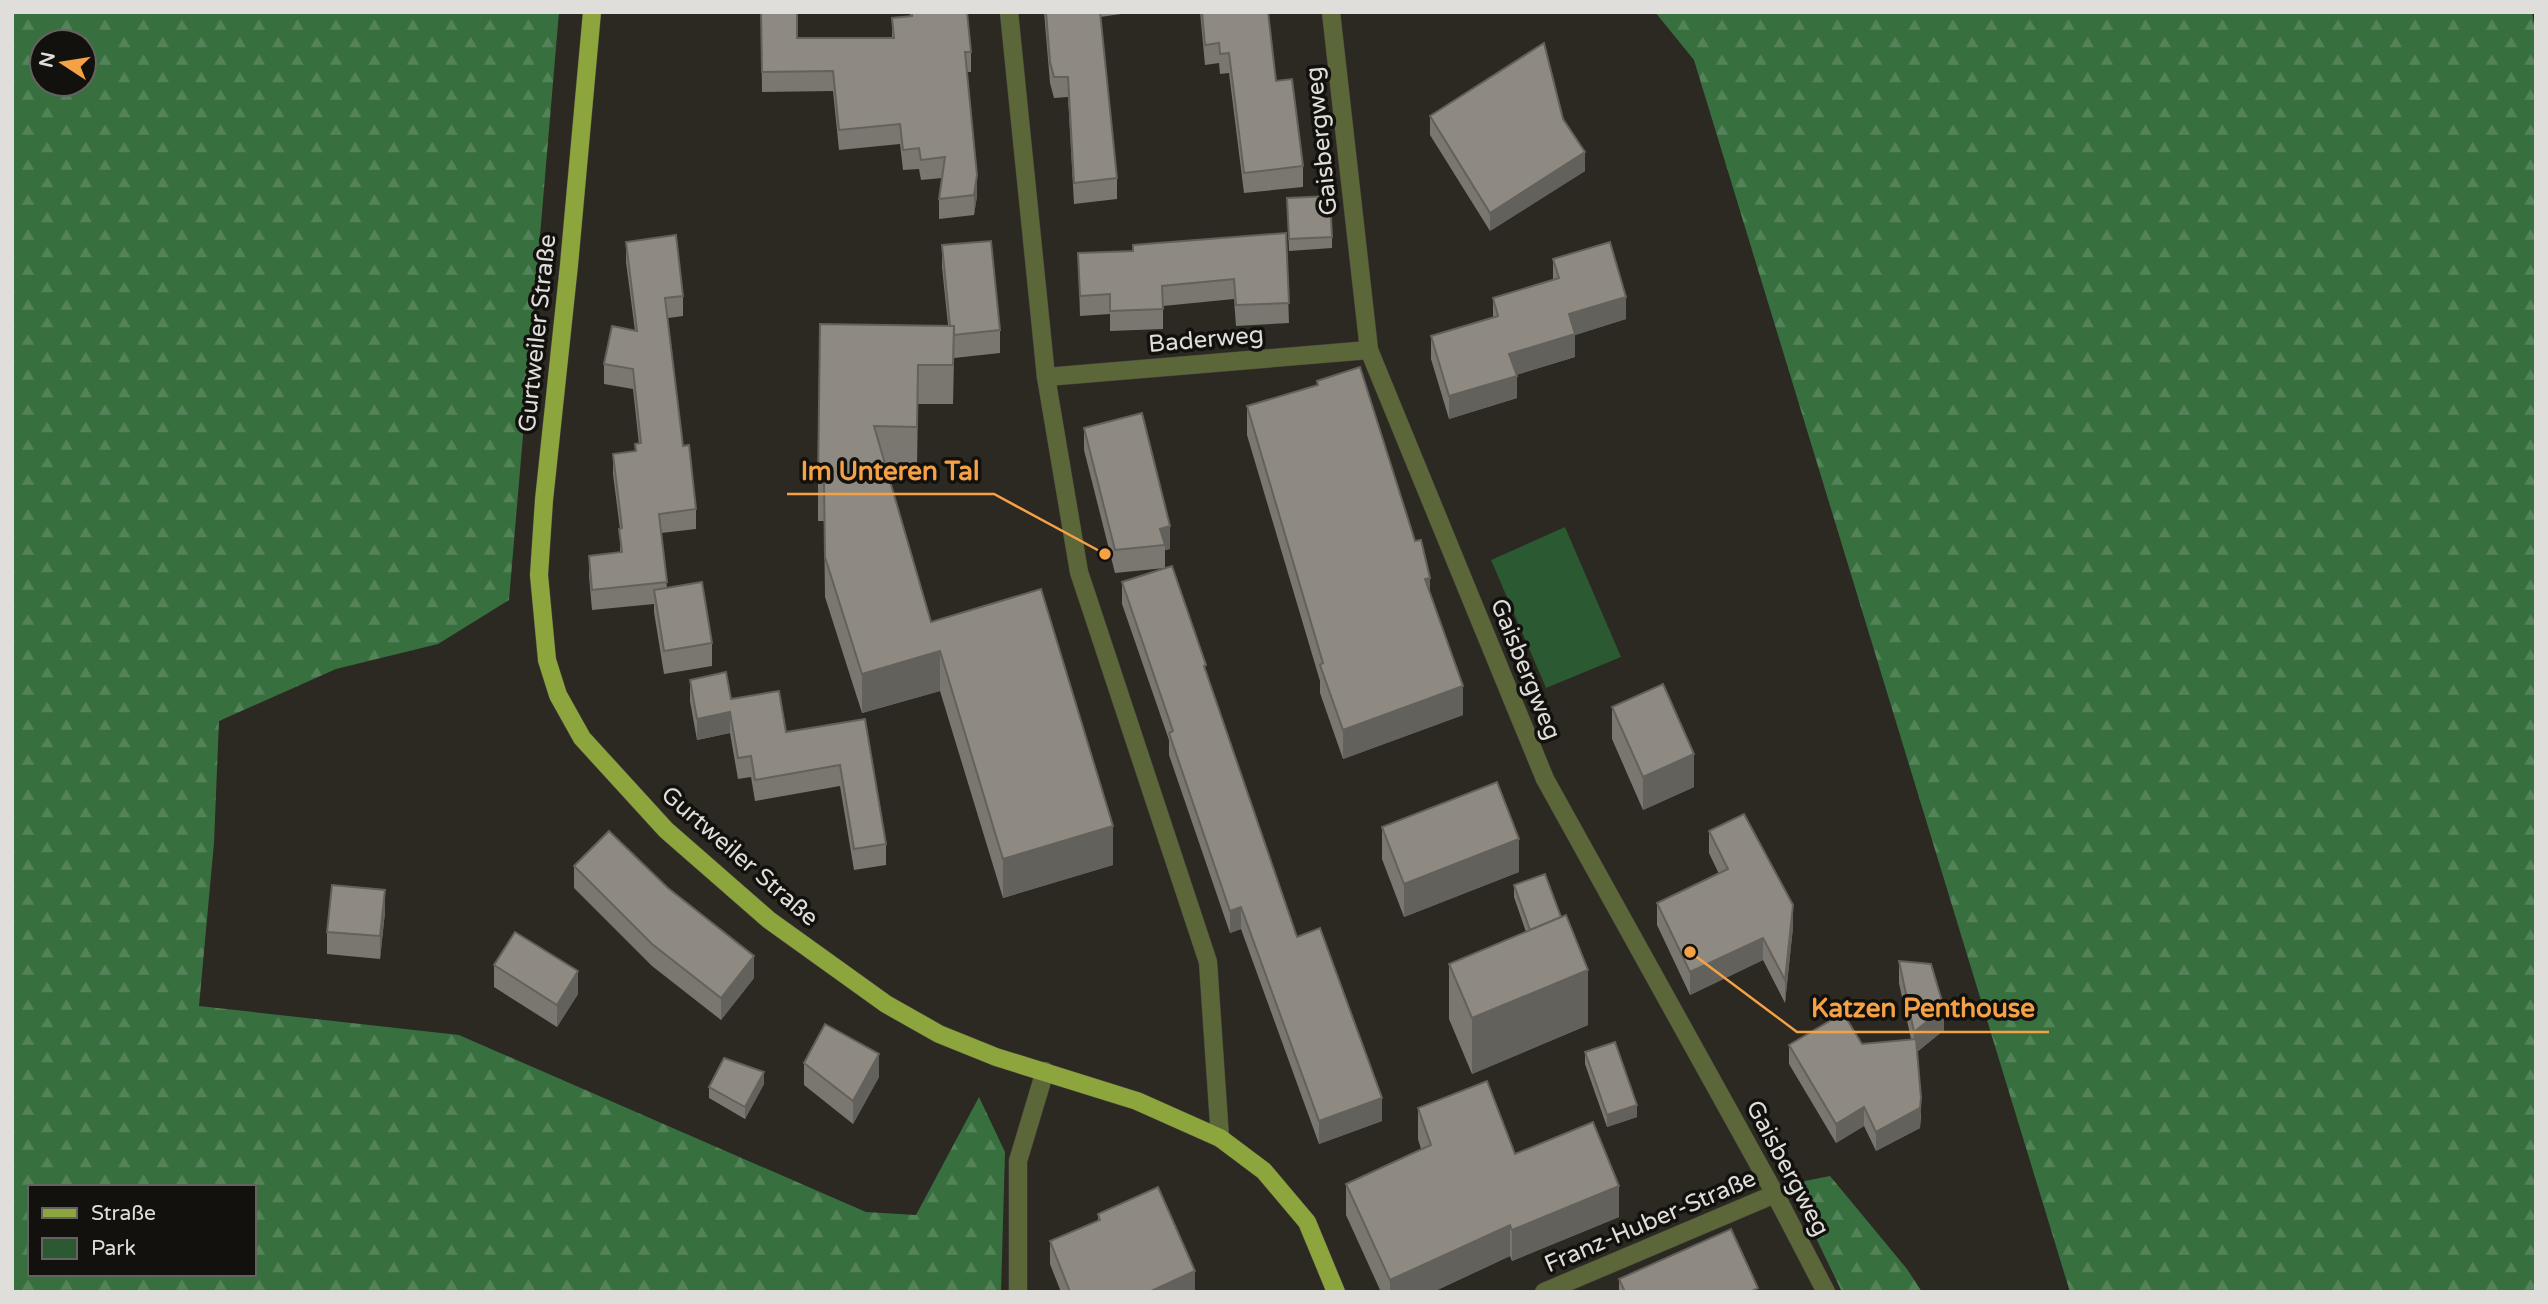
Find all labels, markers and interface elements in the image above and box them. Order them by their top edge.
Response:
north arrow [28,28,98,98]
text: N [35,50,60,69]
street label: Gaisbergweg [1299,65,1344,217]
street label: Gurtweiler Straße [513,233,562,433]
street label: Baderweg [1147,320,1265,359]
callout: Im Unteren Tal [787,447,994,494]
text: Im Unteren Tal [801,456,979,487]
street label: Gaisbergweg [1484,594,1567,744]
street label: Gurtweiler Straße [655,780,824,933]
callout: Katzen Penthouse [1797,985,2049,1032]
text: Katzen Penthouse [1811,993,2035,1024]
street label: Gaisbergweg [1740,1095,1835,1241]
street label: Franz-Huber-Straße [1540,1164,1760,1279]
legend [28,1185,256,1276]
text: Straße [91,1201,156,1226]
text: Park [91,1236,136,1261]

